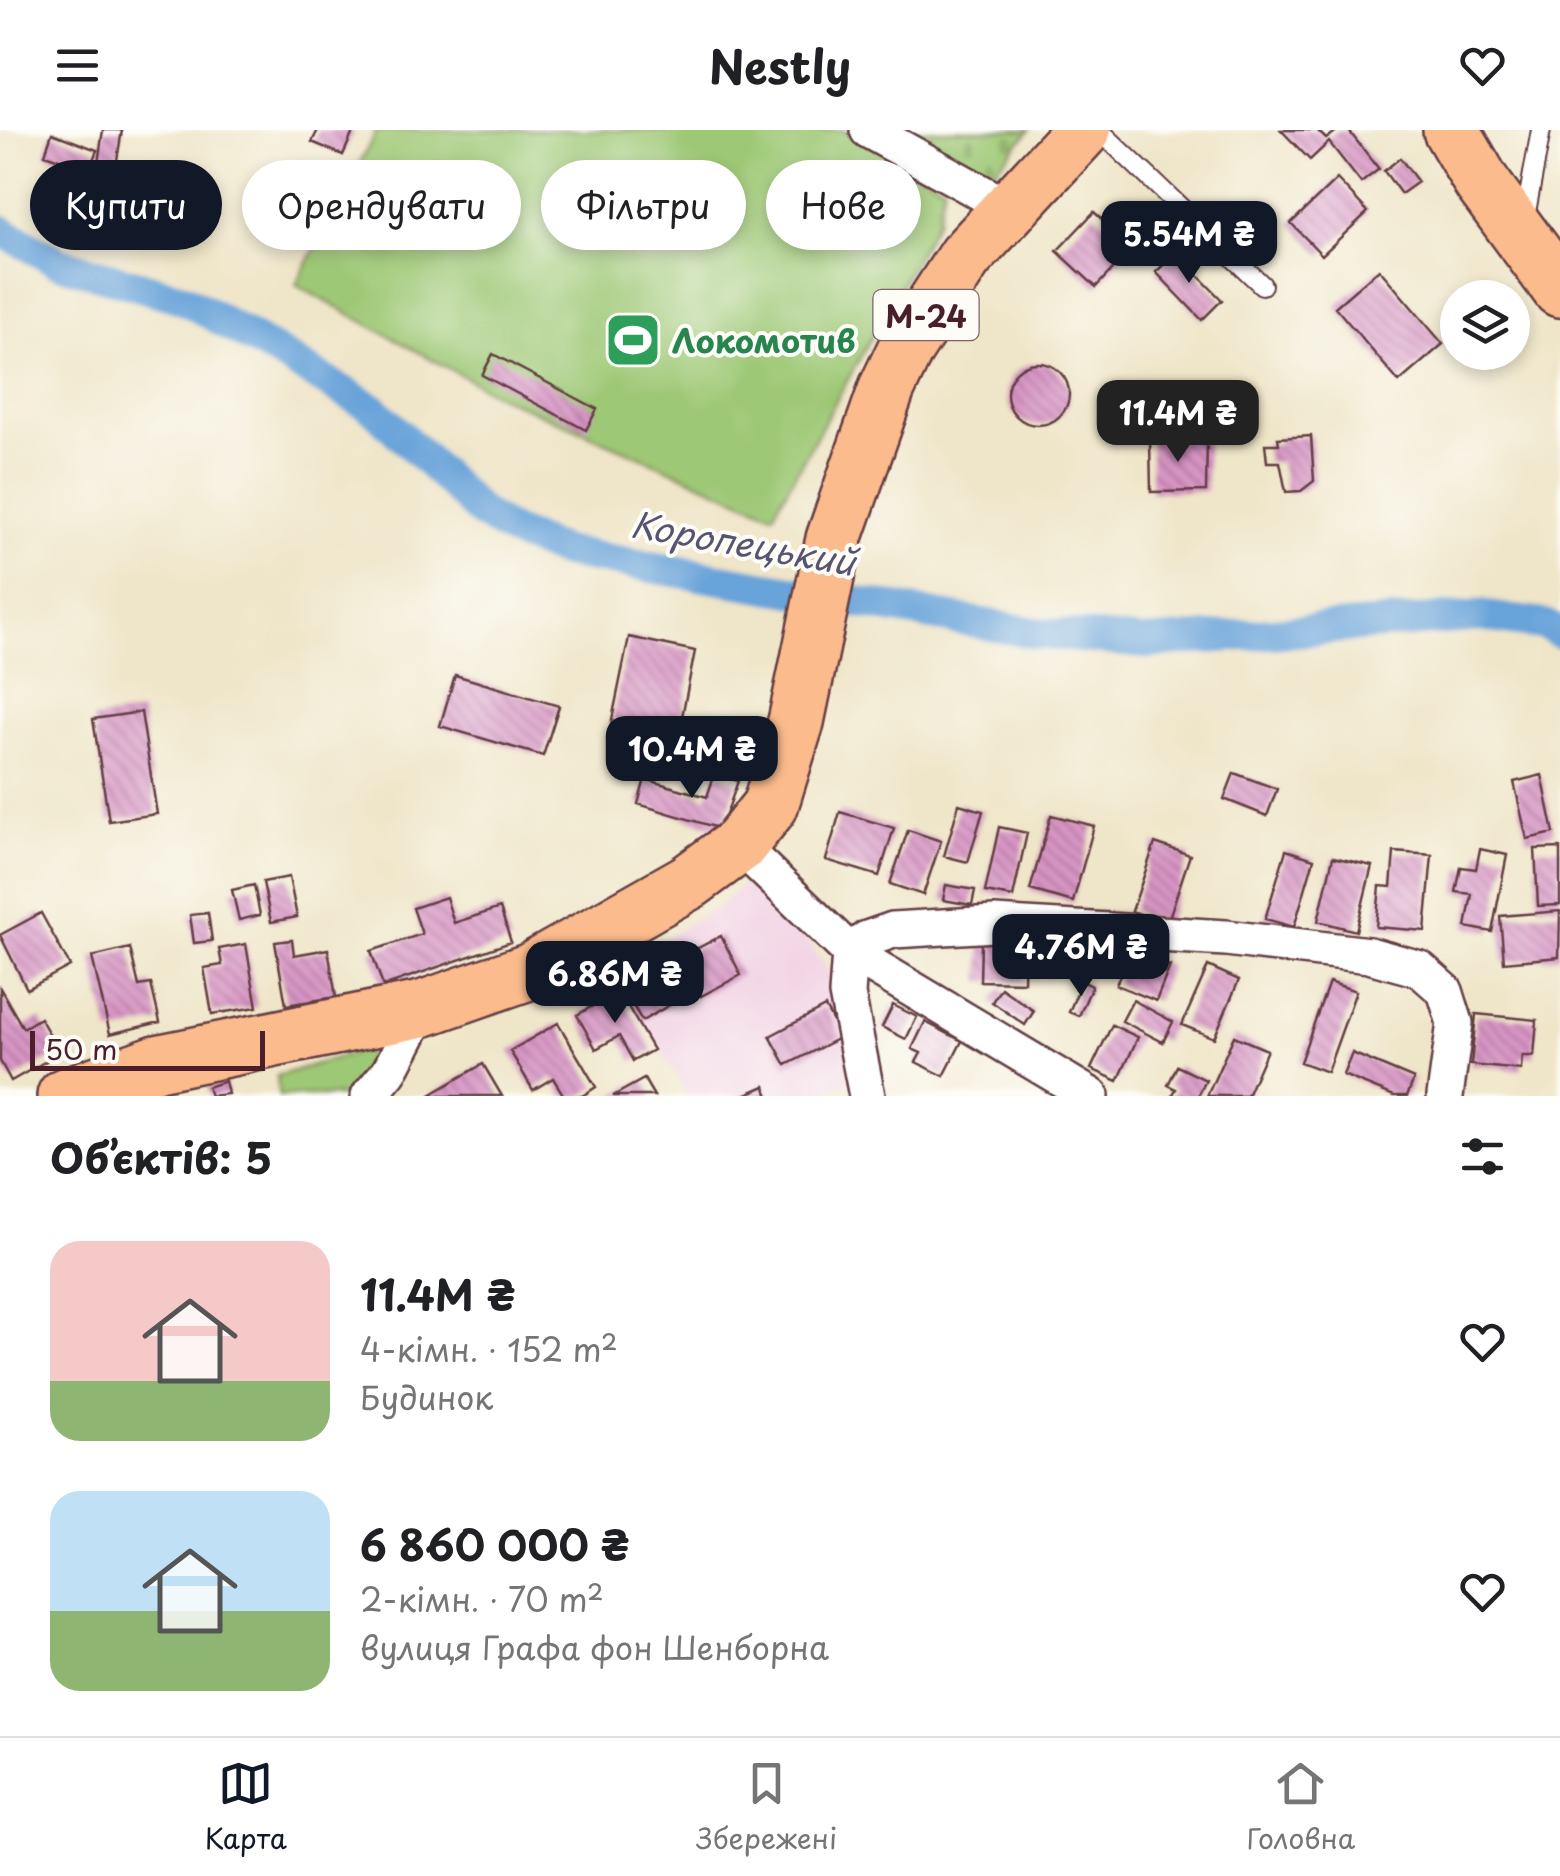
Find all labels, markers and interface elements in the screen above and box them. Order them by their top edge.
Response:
text: Nestly [709,31,851,99]
icon: menu [50,38,105,93]
icon: heart [1455,38,1510,93]
chip: Купити [30,160,222,250]
chip: Орендувати [242,160,521,250]
chip: Фільтри [541,160,746,250]
chip: Нове [766,160,921,250]
pin: 5.54M ₴ [1097,201,1281,286]
text: 5.54M ₴ [1123,209,1255,257]
map controls [1440,280,1530,370]
button: layers [1440,280,1530,370]
road number: М-24 [874,290,978,340]
sports icon: Локомотив [603,310,663,370]
place label: Локомотив [672,316,855,364]
pin: 11.4M ₴ [1086,380,1270,465]
text: 11.4M ₴ [1119,388,1237,436]
water label: Коропецький [627,496,863,589]
pin: 10.4M ₴ [600,716,784,801]
text: 10.4M ₴ [628,724,756,772]
pin: 4.76M ₴ [989,914,1173,999]
text: 4.76M ₴ [1014,922,1148,970]
pin: 6.86M ₴ [523,941,707,1026]
text: 6.86M ₴ [548,949,682,997]
scale bar [30,1026,265,1070]
text: 50 m [45,1027,118,1070]
text: Об’єктів: 5 [50,1125,272,1188]
icon: filters [1455,1129,1510,1184]
text: 11.4M ₴ [360,1262,515,1325]
icon: home [130,1281,250,1401]
icon: heart [1455,1314,1510,1369]
text: 4-кімн. · 152 m² [360,1325,618,1373]
text: Будинок [360,1373,493,1421]
text: 6 860 000 ₴ [360,1512,629,1575]
icon: home [130,1531,250,1651]
icon: heart [1455,1564,1510,1619]
text: 2-кімн. · 70 m² [360,1575,604,1623]
text: вулиця Графа фон Шенборна [360,1623,829,1671]
tab: Карта [205,1756,287,1859]
tab: Збережені [696,1756,837,1859]
tab: Головна [1247,1756,1355,1859]

